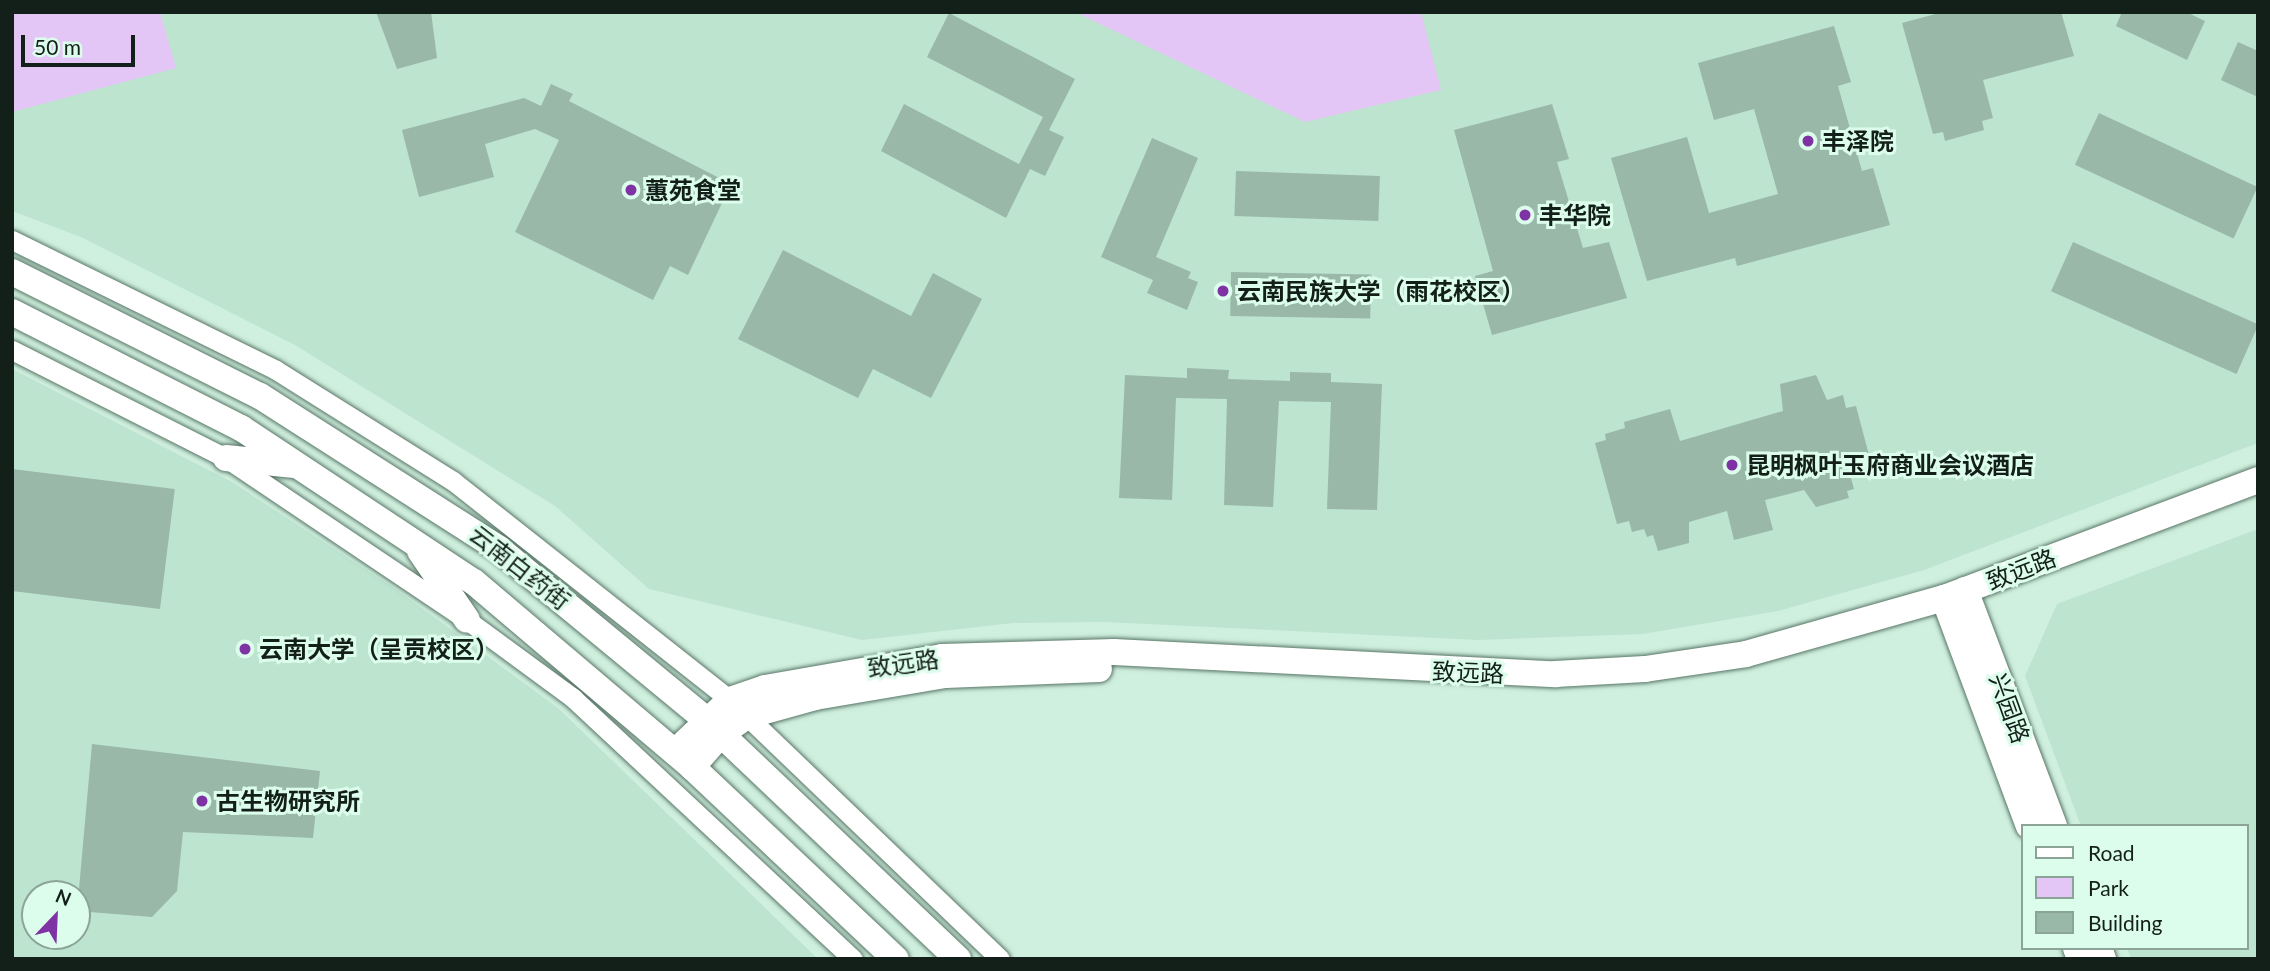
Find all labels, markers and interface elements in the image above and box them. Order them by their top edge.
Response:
scale bar [24,21,138,65]
text: 50 m [34,34,81,59]
place label: 丰泽院 [1822,127,1894,155]
marker: 丰泽院 [1800,133,1816,149]
place label: 蕙苑食堂 [645,176,741,204]
marker: 蕙苑食堂 [623,182,639,198]
place label: 丰华院 [1539,201,1611,229]
marker: 丰华院 [1517,207,1533,223]
place label: 云南民族大学（雨花校区） [1237,277,1525,305]
marker: 云南民族大学（雨花校区） [1215,283,1231,299]
place label: 昆明枫叶玉府商业会议酒店 [1746,451,2034,479]
marker: 昆明枫叶玉府商业会议酒店 [1724,457,1740,473]
street label: 云南白药街 [464,519,576,615]
street label: 致远路 [1982,543,2060,595]
place label: 云南大学（呈贡校区） [259,635,499,663]
marker: 云南大学（呈贡校区） [237,641,253,657]
street label: 致远路 [865,644,941,682]
street label: 致远路 [1432,656,1504,688]
street label: 兴园路 [1984,669,2036,747]
place label: 古生物研究所 [216,787,360,815]
marker: 古生物研究所 [194,793,210,809]
legend [2022,824,2249,950]
text: Road [2088,840,2135,865]
text: Park [2088,875,2129,900]
north arrow [21,880,91,950]
text: N [52,884,75,910]
text: Building [2088,910,2163,935]

